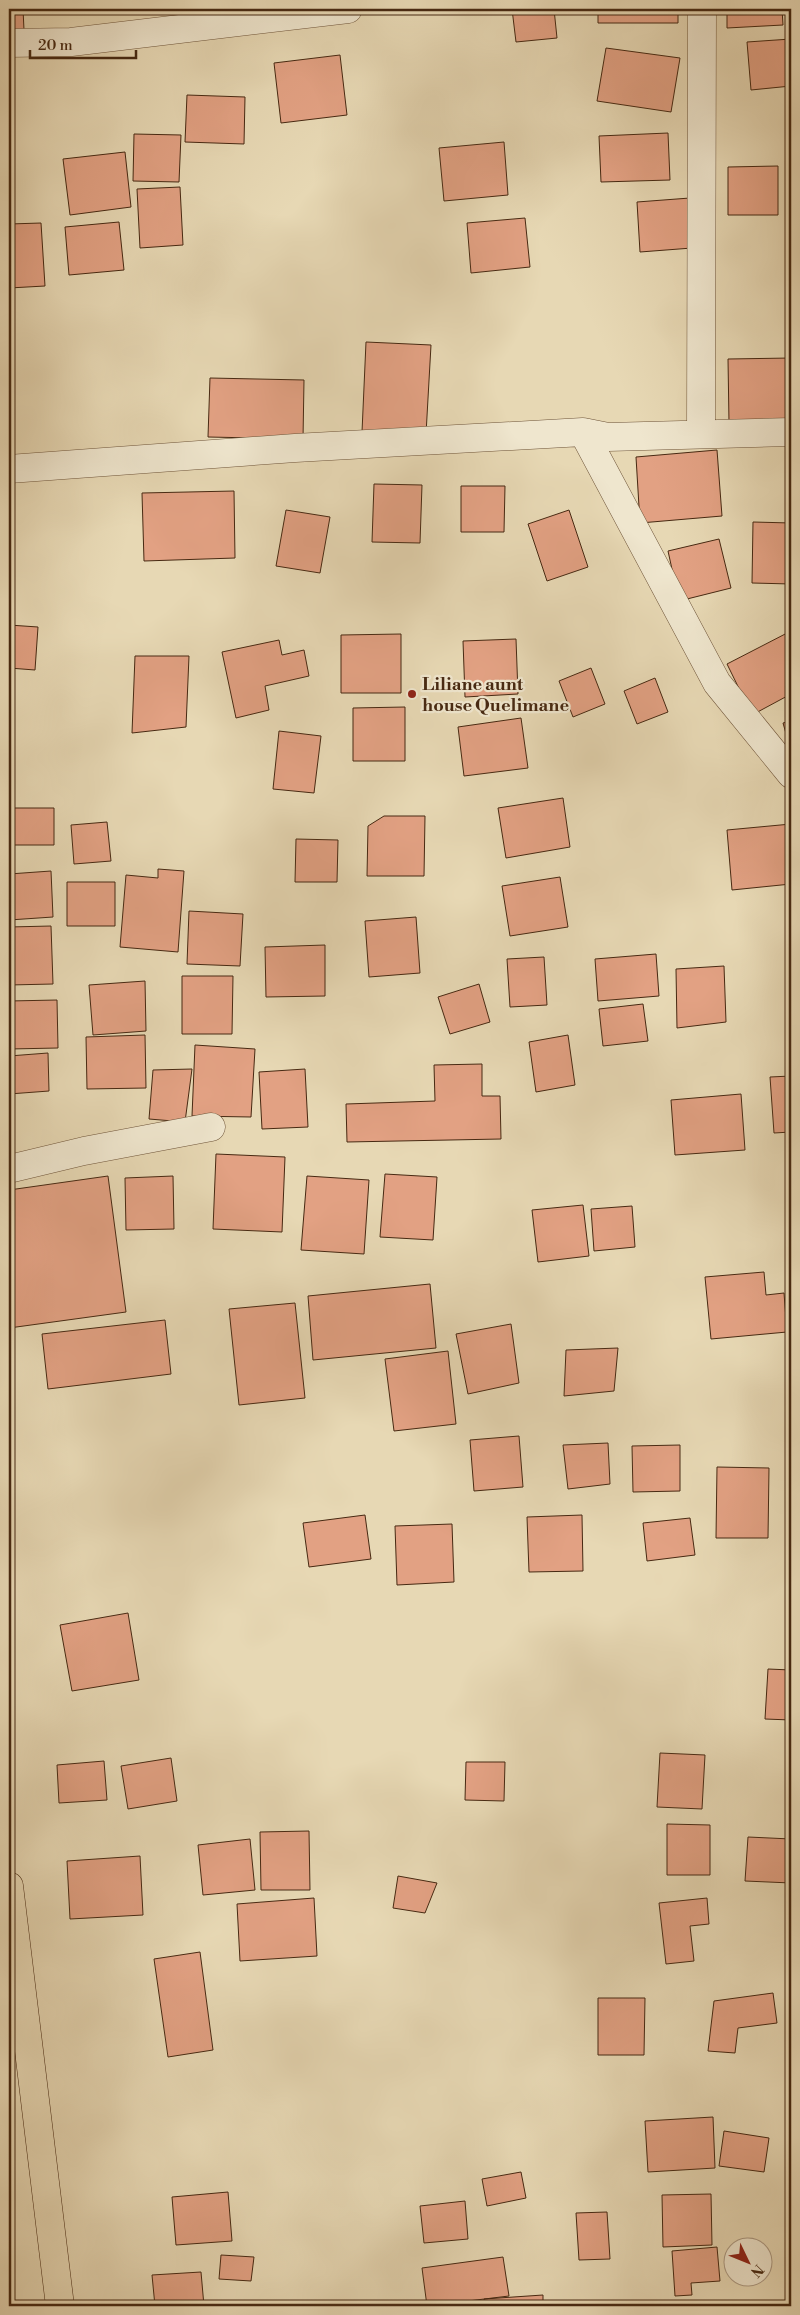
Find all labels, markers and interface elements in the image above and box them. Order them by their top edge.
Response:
scale bar [30,28,136,60]
text: 20 m [38,36,73,55]
place label: Liliane aunt house Quelimane [422,673,569,717]
marker: Liliane aunt house Quelimane [406,688,418,700]
north arrow [722,2238,772,2288]
text: N [746,2260,767,2280]

